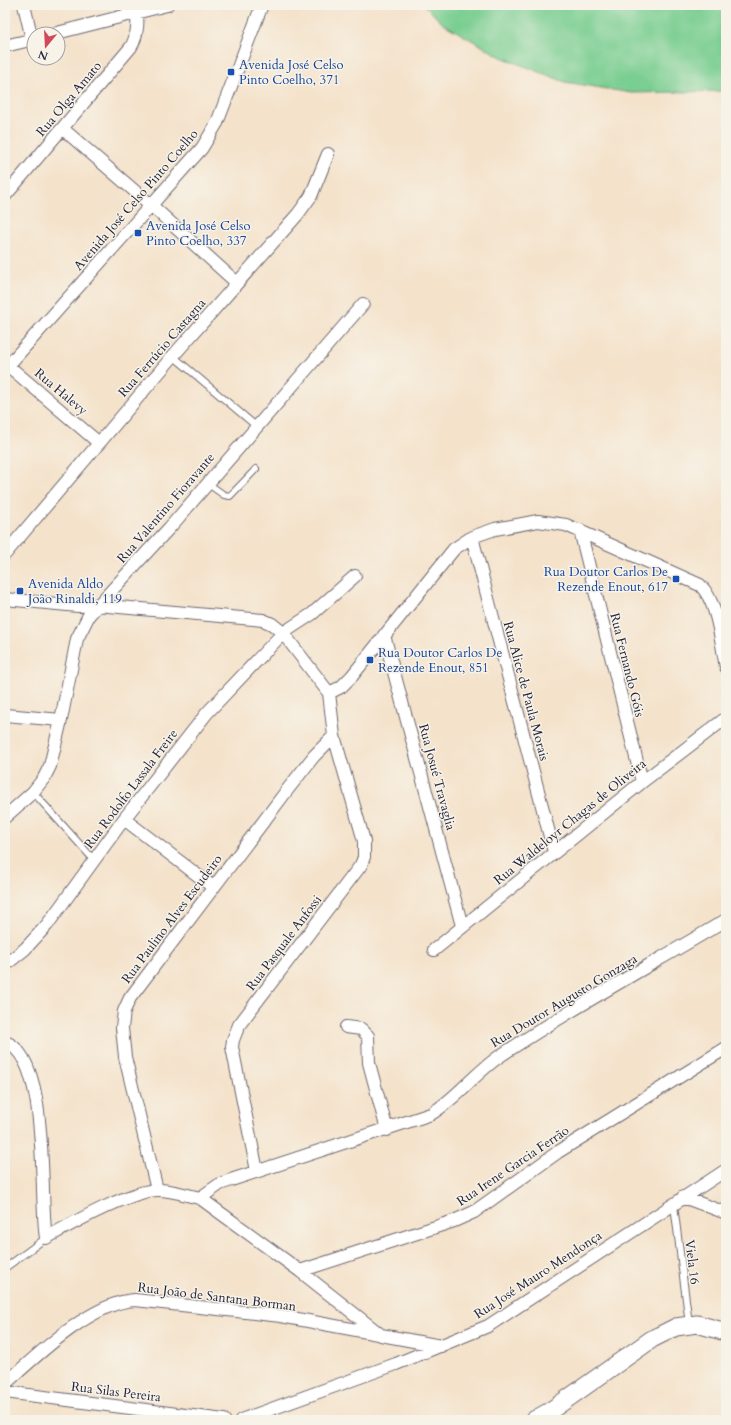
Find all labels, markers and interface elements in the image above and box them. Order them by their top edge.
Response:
north arrow [26,26,66,66]
text: N [36,46,50,64]
place label: Avenida José Celso Pinto Coelho, 371 [239,56,344,89]
street label: Rua Olga Amato [32,58,106,140]
marker: Avenida José Celso Pinto Coelho, 371 [226,67,236,77]
street label: Avenida José Celso Pinto Coelho [70,126,202,274]
place label: Avenida José Celso Pinto Coelho, 337 [146,217,251,250]
marker: Avenida José Celso Pinto Coelho, 337 [133,228,143,238]
street label: Rua Ferrúcio Castagna [114,295,210,401]
street label: Rua Halevy [31,364,92,420]
street label: Rua Valentino Fioravante [113,449,219,567]
place label: Rua Doutor Carlos De Rezende Enout, 617 [544,563,668,596]
marker: Rua Doutor Carlos De Rezende Enout, 617 [671,574,681,584]
place label: Avenida Aldo João Rinaldi, 119 [26,575,122,608]
marker: Avenida Aldo João Rinaldi, 119 [15,586,25,596]
street label: Rua Fernando Góis [605,611,649,719]
street label: Rua Alice de Paula Morais [499,619,553,763]
place label: Rua Doutor Carlos De Rezende Enout, 851 [378,644,502,677]
marker: Rua Doutor Carlos De Rezende Enout, 851 [365,655,375,665]
street label: Rua Josué Travaglia [414,722,460,833]
street label: Rua Rodolfo Lassala Freire [80,725,182,853]
street label: Rua Waldeloyr Chagas de Oliveira [490,755,650,889]
street label: Rua Paulino Alves Escudeiro [118,851,226,987]
street label: Rua Pasquale Anfossi [242,891,326,994]
street label: Rua Doutor Augusto Gonzaga [487,950,641,1052]
street label: Rua Irene Garcia Ferrão [453,1122,573,1210]
street label: Rua José Mauro Mendonça [471,1227,606,1323]
street label: Viela 16 [680,1239,704,1286]
street label: Rua João de Santana Borman [137,1278,298,1316]
street label: Rua Silas Pereira [70,1378,162,1406]

